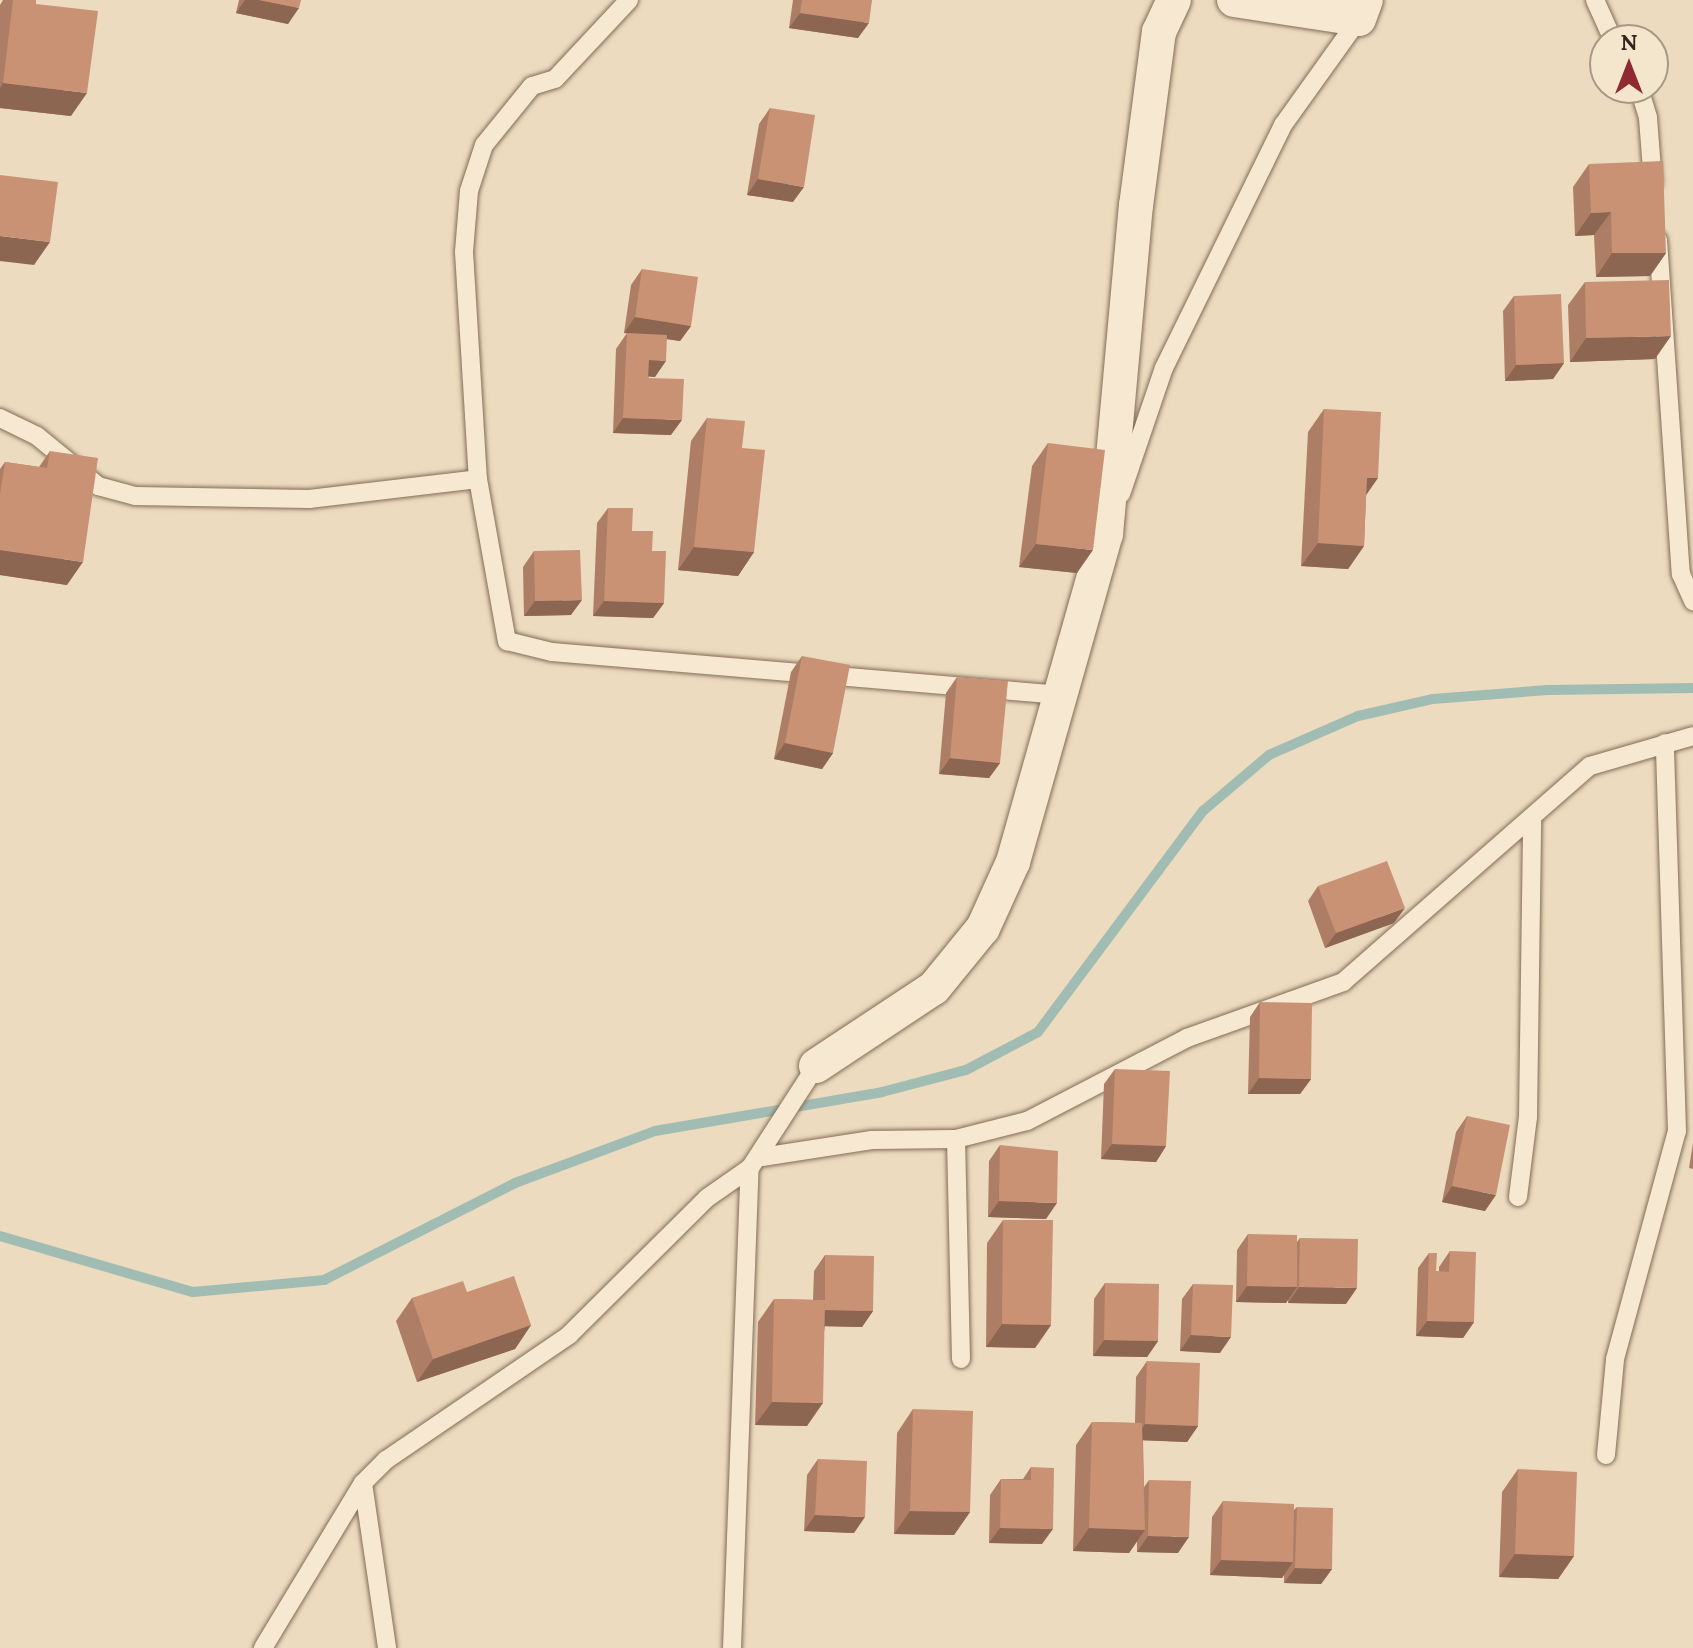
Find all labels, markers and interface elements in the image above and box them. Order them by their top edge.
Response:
north arrow [1589,24,1669,104]
text: N [1620,28,1638,56]

